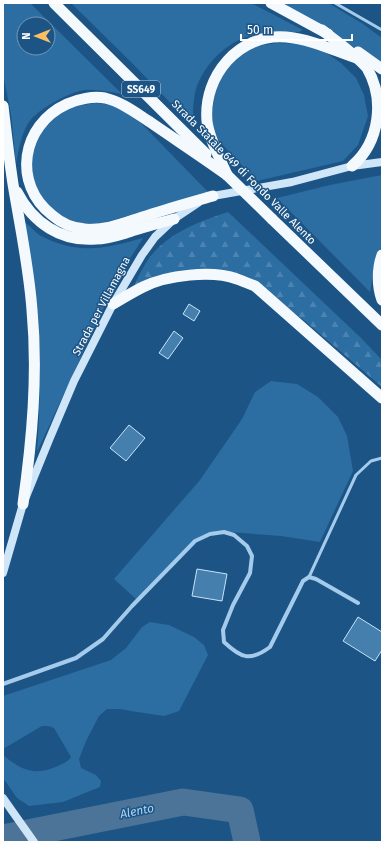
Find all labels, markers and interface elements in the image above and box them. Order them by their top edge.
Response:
north arrow [16,16,56,56]
scale bar [241,16,352,42]
text: 50 m [247,23,273,37]
text: N [20,32,33,40]
road number: SS649 [122,81,160,97]
street label: Strada Statale 649 di Fondo Valle Alento [169,98,318,247]
street label: Strada per Villamagna [70,255,133,358]
water label: Alento [118,801,155,821]

